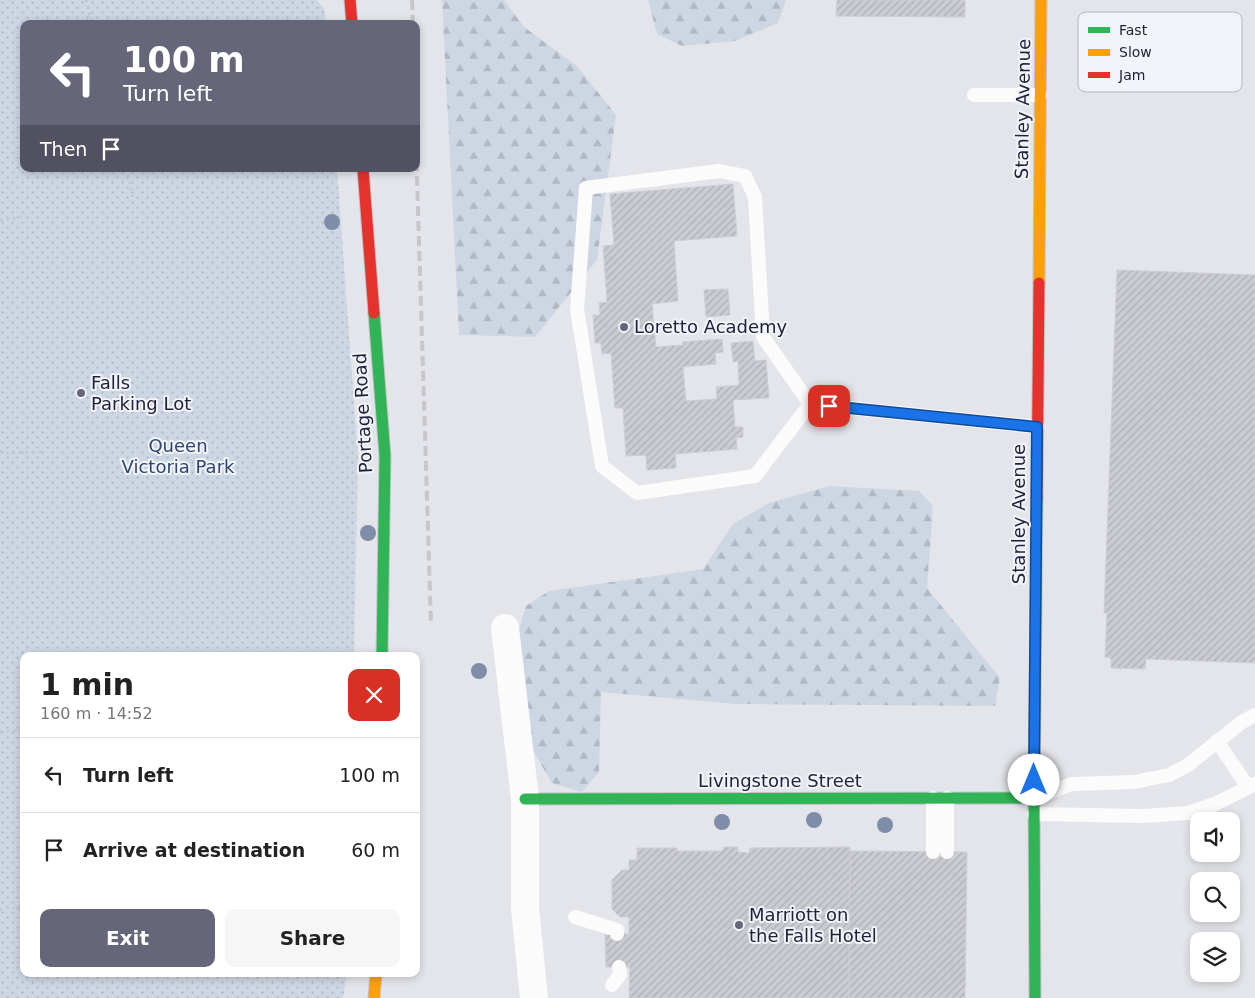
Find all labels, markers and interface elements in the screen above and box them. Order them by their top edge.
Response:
legend [1078,12,1242,92]
text: Fast [1119,22,1148,38]
street label: Stanley Avenue [1011,39,1034,179]
icon: left [40,40,105,105]
text: 100 m [123,40,245,80]
text: Slow [1119,44,1152,60]
text: Jam [1118,67,1145,83]
text: Turn left [123,81,212,106]
icon: arrive [97,135,125,163]
text: Then [40,138,87,160]
place label: Loretto Academy [634,316,788,337]
marker: Loretto Academy [618,321,630,333]
street label: Portage Road [349,353,376,474]
place label: Falls Parking Lot [91,372,191,414]
pin [808,385,850,427]
marker: Falls Parking Lot [75,387,87,399]
icon: arrive [815,392,843,420]
park label: Queen Victoria Park [122,435,235,477]
street label: Stanley Avenue [1008,444,1029,584]
text: 1 min [40,667,134,702]
button: close [348,669,400,721]
text: 160 m · 14:52 [40,704,153,723]
position arrow [1007,753,1059,805]
icon: left [40,761,68,789]
text: Turn left [83,764,174,786]
text: 100 m [339,764,400,786]
street label: Livingstone Street [698,770,862,791]
map controls [1190,812,1240,982]
button: sound [1190,812,1240,862]
icon: arrive [40,836,68,864]
text: Arrive at destination [83,839,305,861]
text: 60 m [351,839,400,861]
button: search [1190,872,1240,922]
place label: Marriott on the Falls Hotel [749,904,877,946]
button: Exit [40,909,215,967]
button: Share [225,909,400,967]
marker: Marriott on the Falls Hotel [733,919,745,931]
button: layers [1190,932,1240,982]

